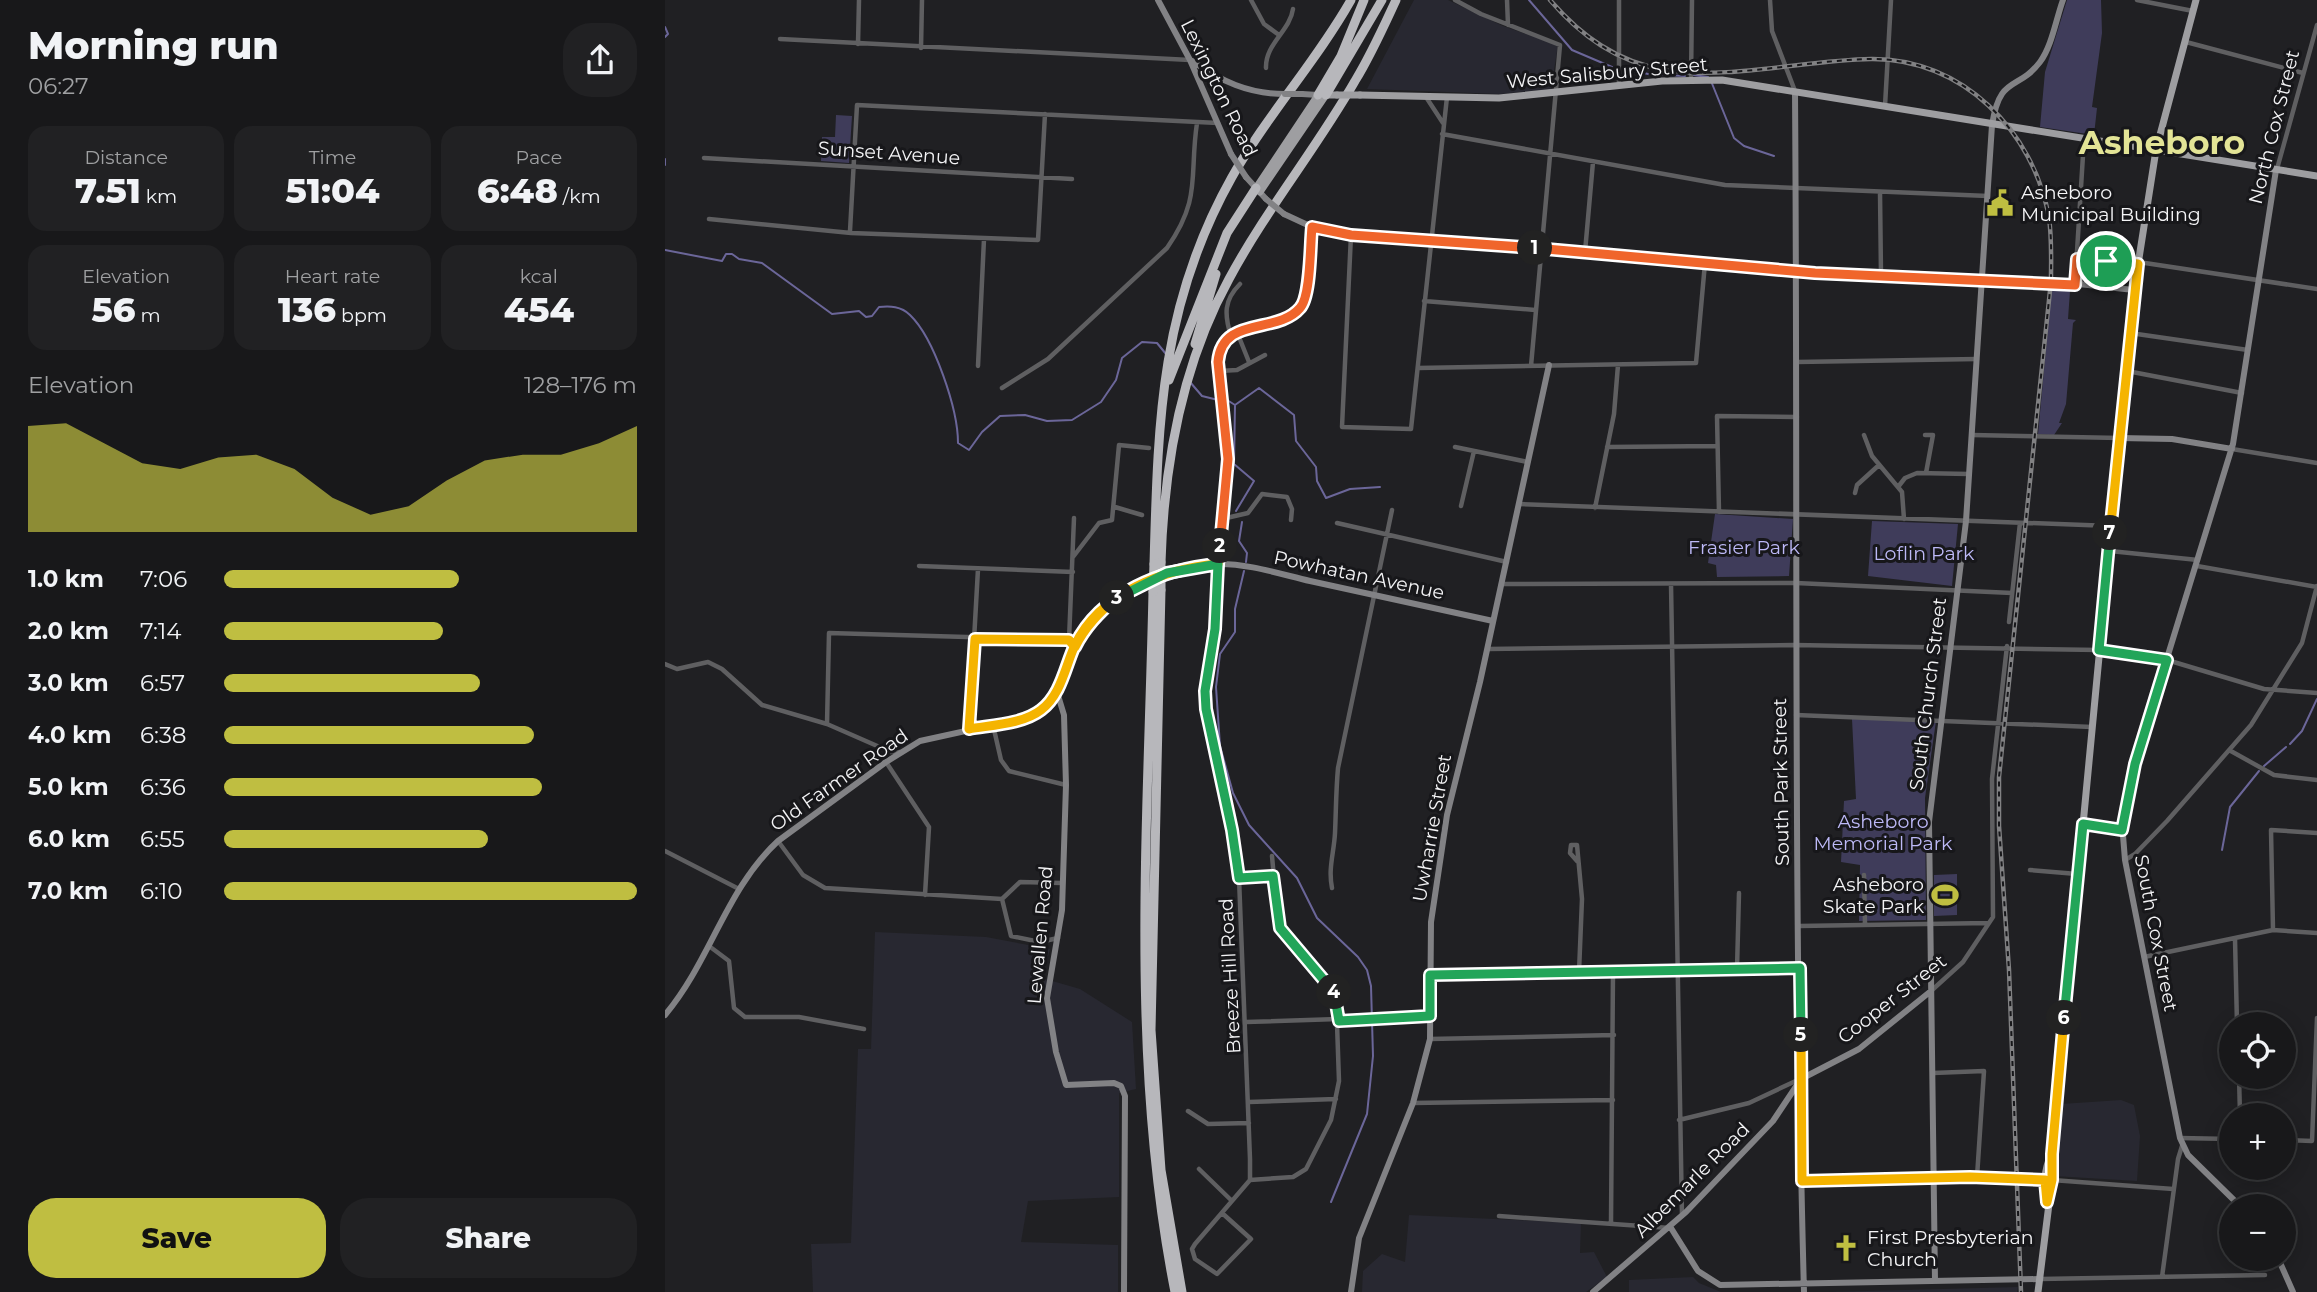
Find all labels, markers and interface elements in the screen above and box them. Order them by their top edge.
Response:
street label: Lexington Road [1176,15,1262,161]
text: Morning run [28,22,279,69]
button: share [563,23,637,97]
street label: North Cox Street [2244,47,2304,206]
street label: West Salisbury Street [1505,53,1709,93]
text: 06:27 [28,72,89,100]
district label: Asheboro [2078,122,2245,162]
street label: Sunset Avenue [817,137,961,169]
text: Distance [84,146,168,169]
text: Time [309,146,356,169]
text: Pace [516,146,562,169]
text: 7.51 [75,169,141,212]
text: 51:04 [286,169,379,212]
text: 6:48 [477,169,558,212]
place label: Asheboro Municipal Building [2021,181,2201,226]
text: km [141,185,177,208]
text: /km [558,185,601,208]
public building icon: Asheboro Municipal Building [1985,188,2015,218]
pin: 1 [1517,230,1553,266]
pin [2076,231,2136,291]
text: 1 [1531,236,1538,259]
icon: arrive [2087,242,2125,280]
text: Elevation [82,265,170,288]
text: Heart rate [285,265,380,288]
text: kcal [520,265,558,288]
text: 56 [92,288,136,331]
text: 136 [278,288,336,331]
text: 454 [504,288,574,331]
text: m [136,304,161,327]
text: bpm [336,304,387,327]
text: Elevation [28,371,134,399]
text: 128–176 m [524,371,637,399]
pin: 7 [2093,516,2127,550]
text: 7 [2104,521,2115,544]
pin: 2 [1203,528,1237,564]
text: 2 [1214,534,1225,557]
park label: Frasier Park [1688,536,1801,559]
park label: Loflin Park [1874,542,1975,565]
street label: Powhatan Avenue [1272,546,1446,604]
text: 1.0 km [28,565,104,593]
text: 7:06 [140,565,187,593]
pin: 3 [1099,580,1135,616]
text: 3 [1111,586,1122,609]
street label: South Church Street [1905,596,1951,792]
text: 2.0 km [28,617,109,645]
text: 7:14 [140,617,181,645]
text: 3.0 km [28,669,109,697]
text: 6:57 [140,669,185,697]
street label: South Park Street [1768,698,1794,866]
text: 4.0 km [28,721,111,749]
text: 6:38 [140,721,187,749]
street label: Old Farmer Road [766,724,912,836]
street label: Uwharrie Street [1408,752,1456,904]
text: 5.0 km [28,773,109,801]
text: 6:36 [140,773,186,801]
park label: Asheboro Memorial Park [1814,810,1953,855]
text: 6.0 km [28,825,110,853]
text: 6:55 [140,825,185,853]
street label: South Cox Street [2130,853,2183,1014]
street label: Lewallen Road [1022,865,1058,1005]
place label: Asheboro Skate Park [1823,873,1925,918]
text: 7.0 km [28,877,108,905]
text: 6:10 [140,877,182,905]
sports icon: Asheboro Skate Park [1930,880,1960,910]
street label: Breeze Hill Road [1214,898,1246,1054]
street label: Cooper Street [1833,949,1951,1048]
pin: 4 [1317,974,1351,1010]
text: 4 [1327,980,1340,1003]
pin: 6 [2047,1000,2081,1036]
text: 6 [2057,1006,2070,1029]
map controls [2219,1012,2296,1271]
button: locate [2219,1012,2296,1089]
pin: 5 [1783,1018,1819,1052]
text: 5 [1795,1023,1806,1046]
button: + [2219,1103,2296,1180]
street label: Albemarle Road [1630,1118,1754,1242]
button: − [2219,1194,2296,1271]
button: Save [28,1198,326,1278]
button: Share [340,1198,637,1278]
place label: First Presbyterian Church [1867,1226,2034,1271]
church icon: First Presbyterian Church [1831,1233,1861,1263]

